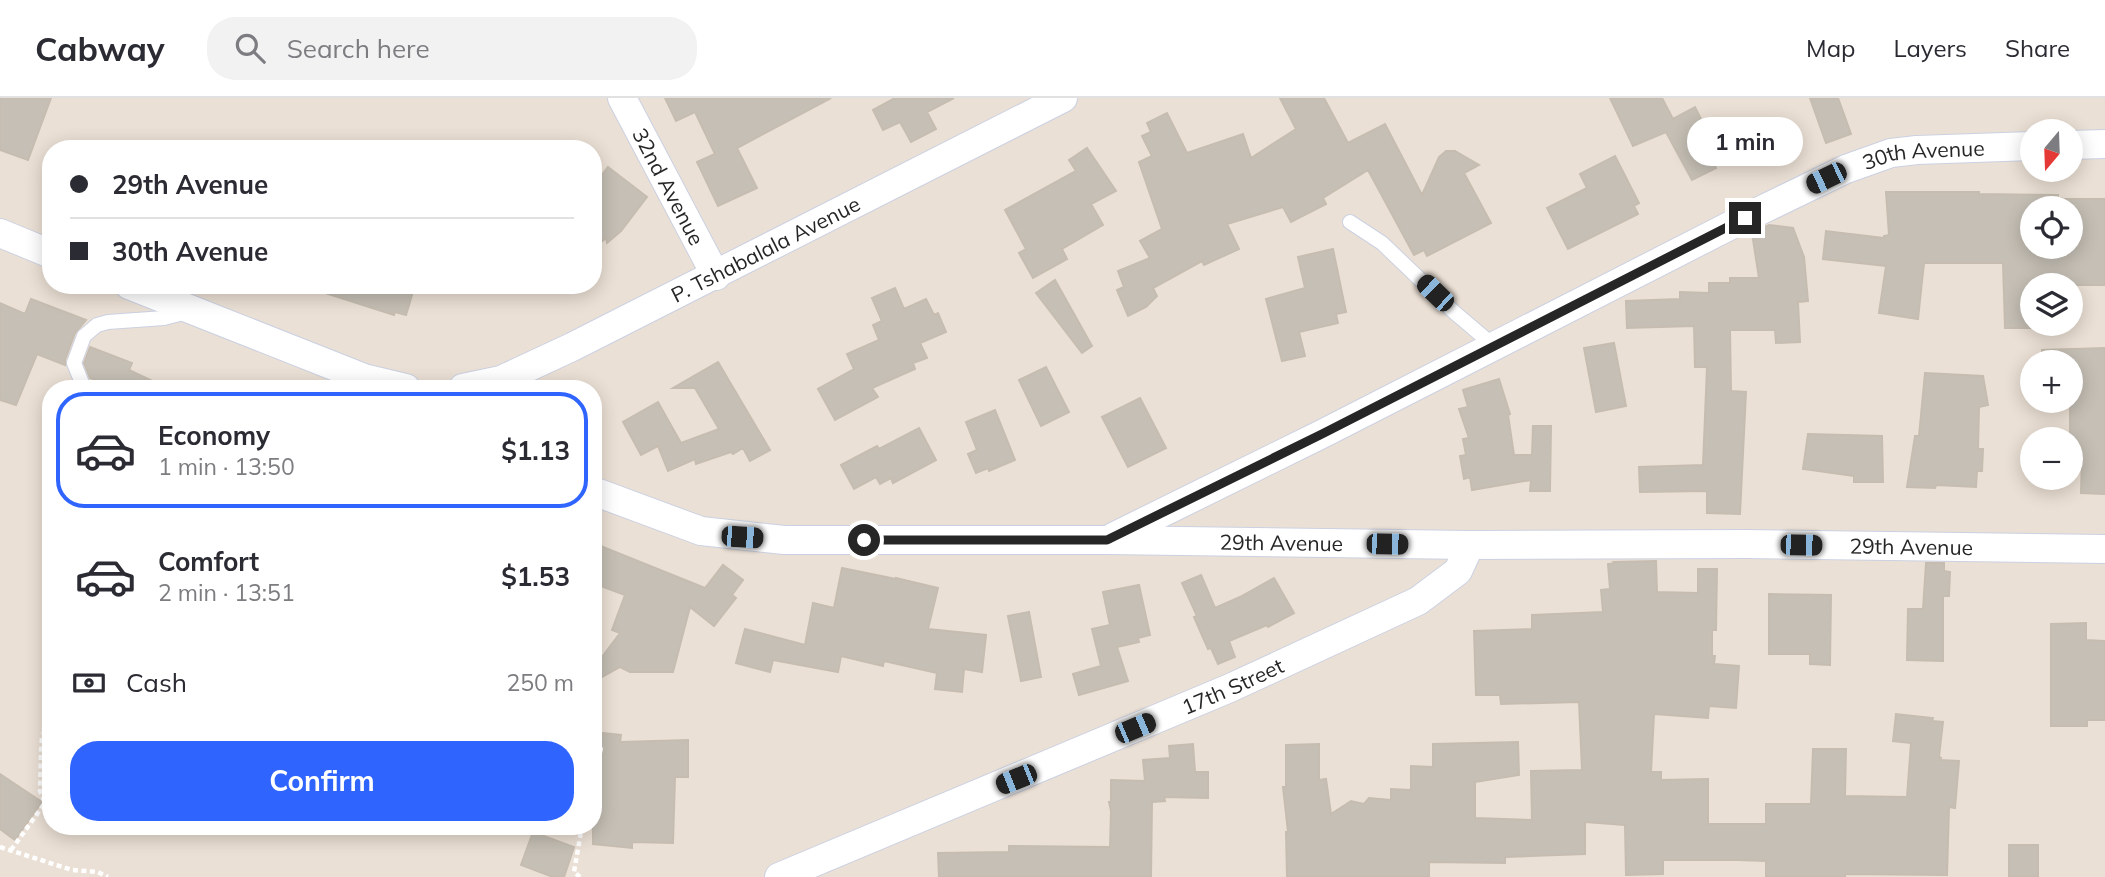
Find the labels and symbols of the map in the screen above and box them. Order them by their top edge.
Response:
callout: 1 min [1687,116,1803,166]
north arrow [2020,119,2082,182]
street label: 32nd Avenue [627,123,710,249]
street label: 30th Avenue [1859,135,1985,175]
car [1803,159,1850,197]
street label: P. Tshabalala Avenue [667,190,864,308]
route end [1729,202,1761,234]
car [1413,271,1458,315]
route start [848,524,880,556]
car [721,525,764,549]
street label: 29th Avenue [1219,529,1343,556]
street label: 29th Avenue [1849,532,1973,560]
car [1366,533,1409,555]
car [1780,534,1823,556]
street label: 17th Street [1178,652,1287,720]
car [1112,710,1159,746]
car [993,761,1040,797]

